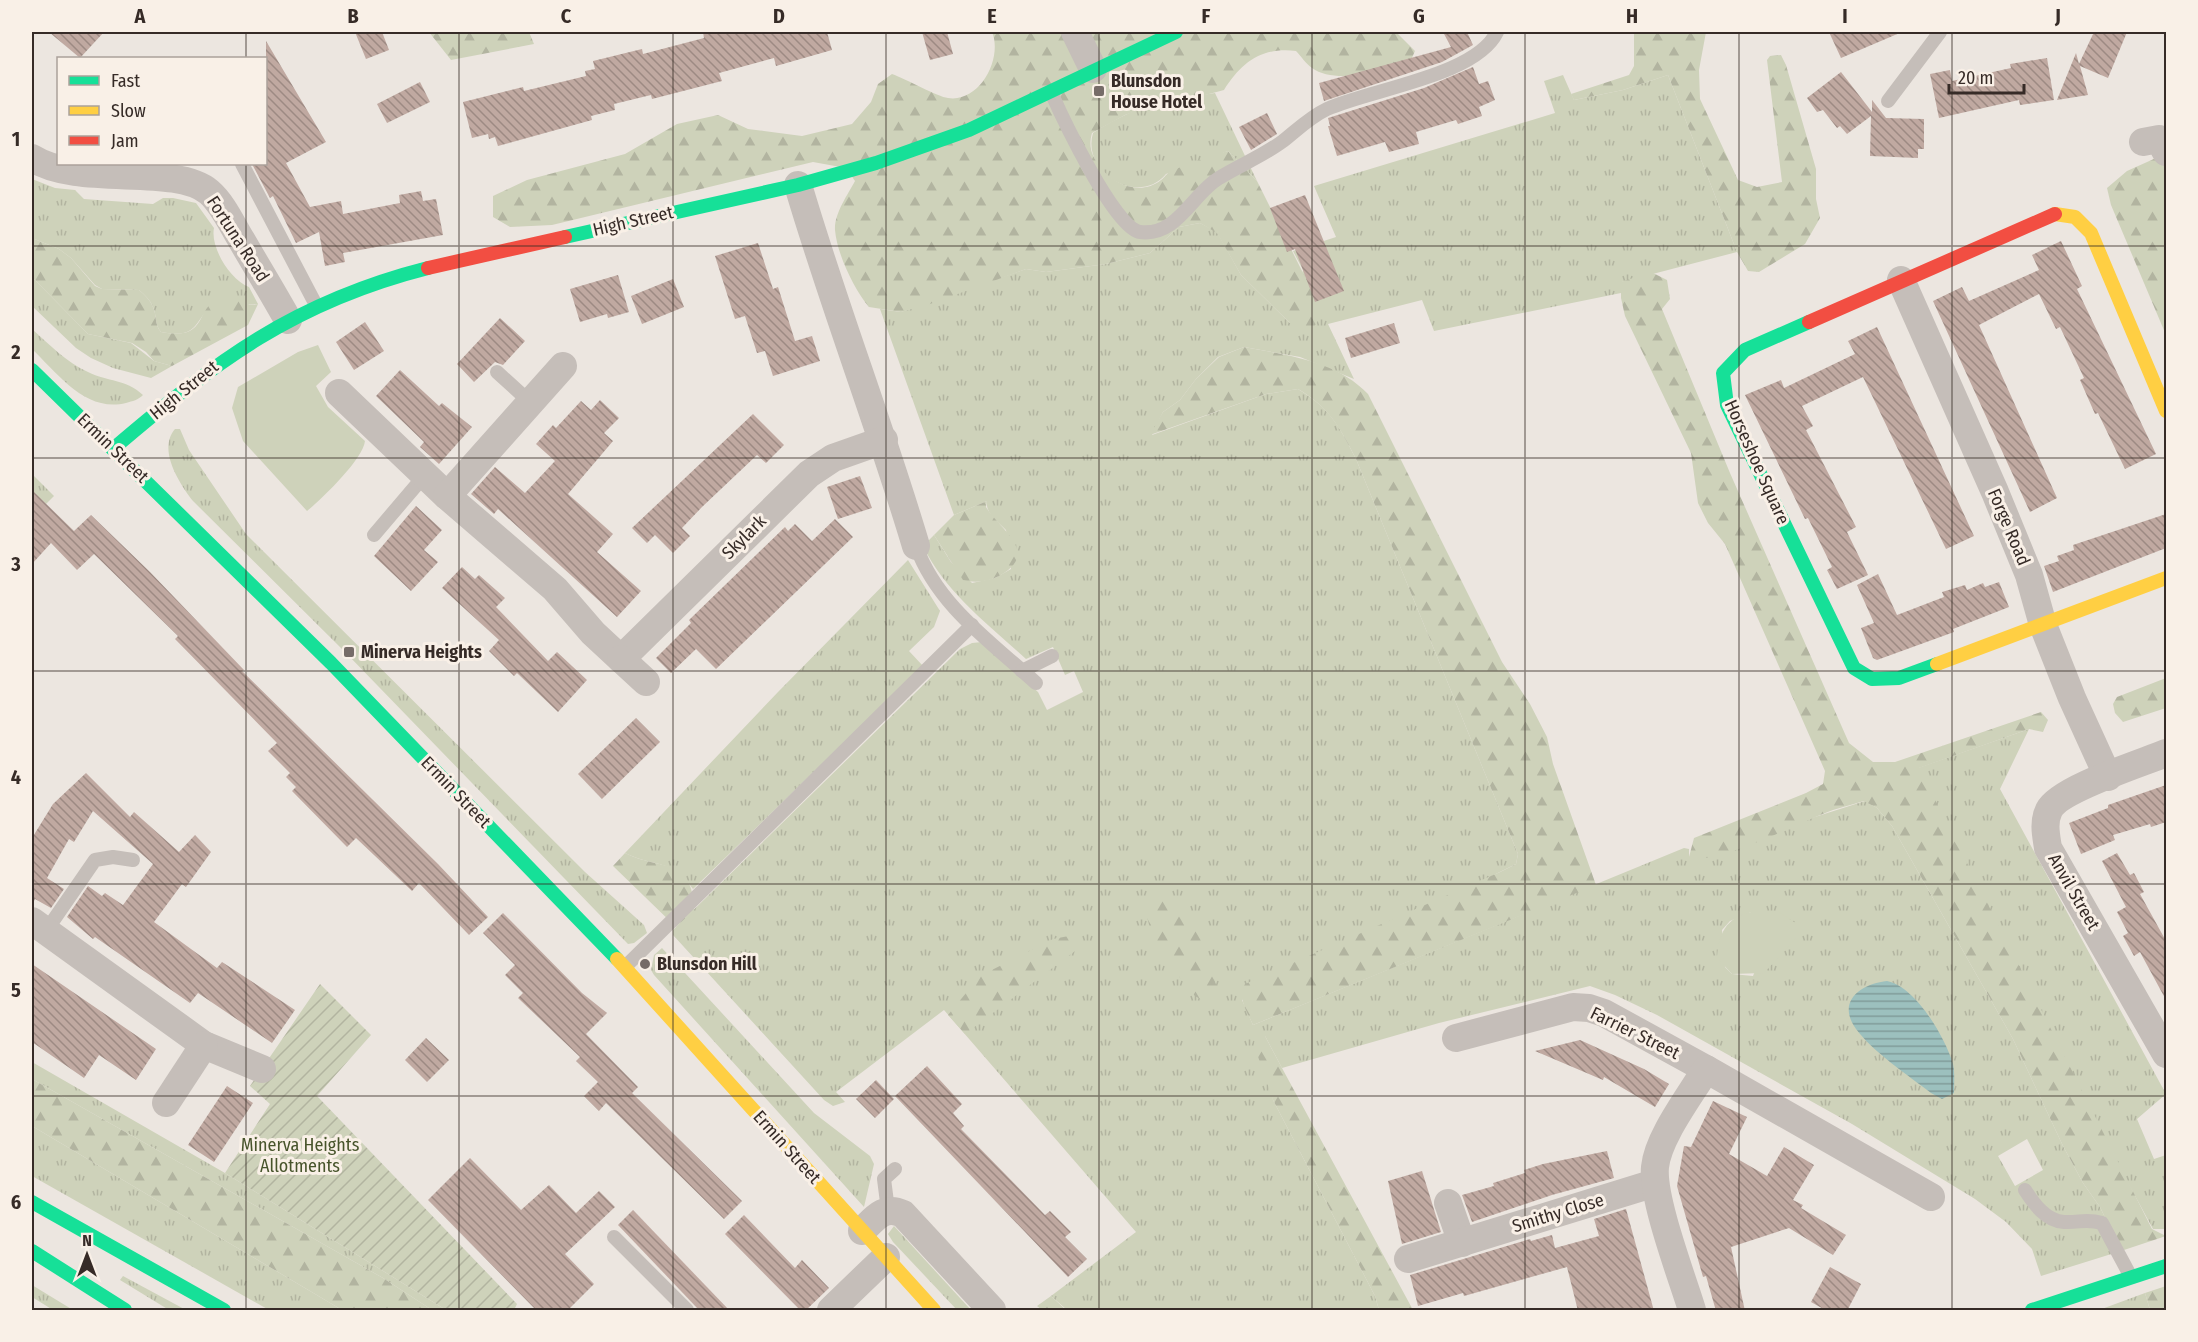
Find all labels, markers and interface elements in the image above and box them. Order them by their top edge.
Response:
text: A [134,4,147,28]
text: B [347,4,359,28]
text: C [561,4,572,28]
text: D [773,4,785,28]
text: E [987,4,997,28]
text: F [1202,4,1211,28]
text: G [1413,4,1425,28]
text: H [1626,4,1638,28]
text: I [1842,4,1848,28]
text: J [2054,4,2061,28]
legend [57,57,267,165]
scale bar [1949,57,2024,95]
text: 20 m [1958,67,1993,89]
text: Fast [111,70,140,92]
place label: Blunsdon House Hotel [1111,70,1202,113]
marker: Blunsdon House Hotel [1092,84,1106,98]
text: Slow [111,100,146,122]
text: 1 [12,127,20,151]
text: Jam [111,130,139,152]
street label: Fortuna Road [202,192,274,286]
street label: High Street [591,201,675,241]
text: 2 [10,340,21,364]
street label: High Street [145,356,223,424]
street label: Horseshoe Square [1720,396,1794,528]
street label: Ermin Street [73,409,153,488]
street label: Forge Road [1983,485,2035,569]
street label: Skylark [717,510,771,564]
text: 3 [10,552,21,576]
place label: Minerva Heights [361,641,482,663]
marker: Minerva Heights [342,645,356,659]
street label: Ermin Street [417,752,496,832]
text: 4 [11,765,21,789]
street label: Anvil Street [2043,850,2105,934]
place label: Blunsdon Hill [657,953,757,975]
marker: Blunsdon Hill [638,957,652,971]
text: 5 [11,978,21,1002]
street label: Farrier Street [1587,1002,1683,1064]
street label: Ermin Street [748,1106,826,1188]
park label: Minerva Heights Allotments [241,1134,360,1177]
street label: Smithy Close [1510,1189,1606,1237]
text: 6 [11,1190,21,1214]
north arrow [57,1225,117,1285]
text: N [82,1231,92,1250]

